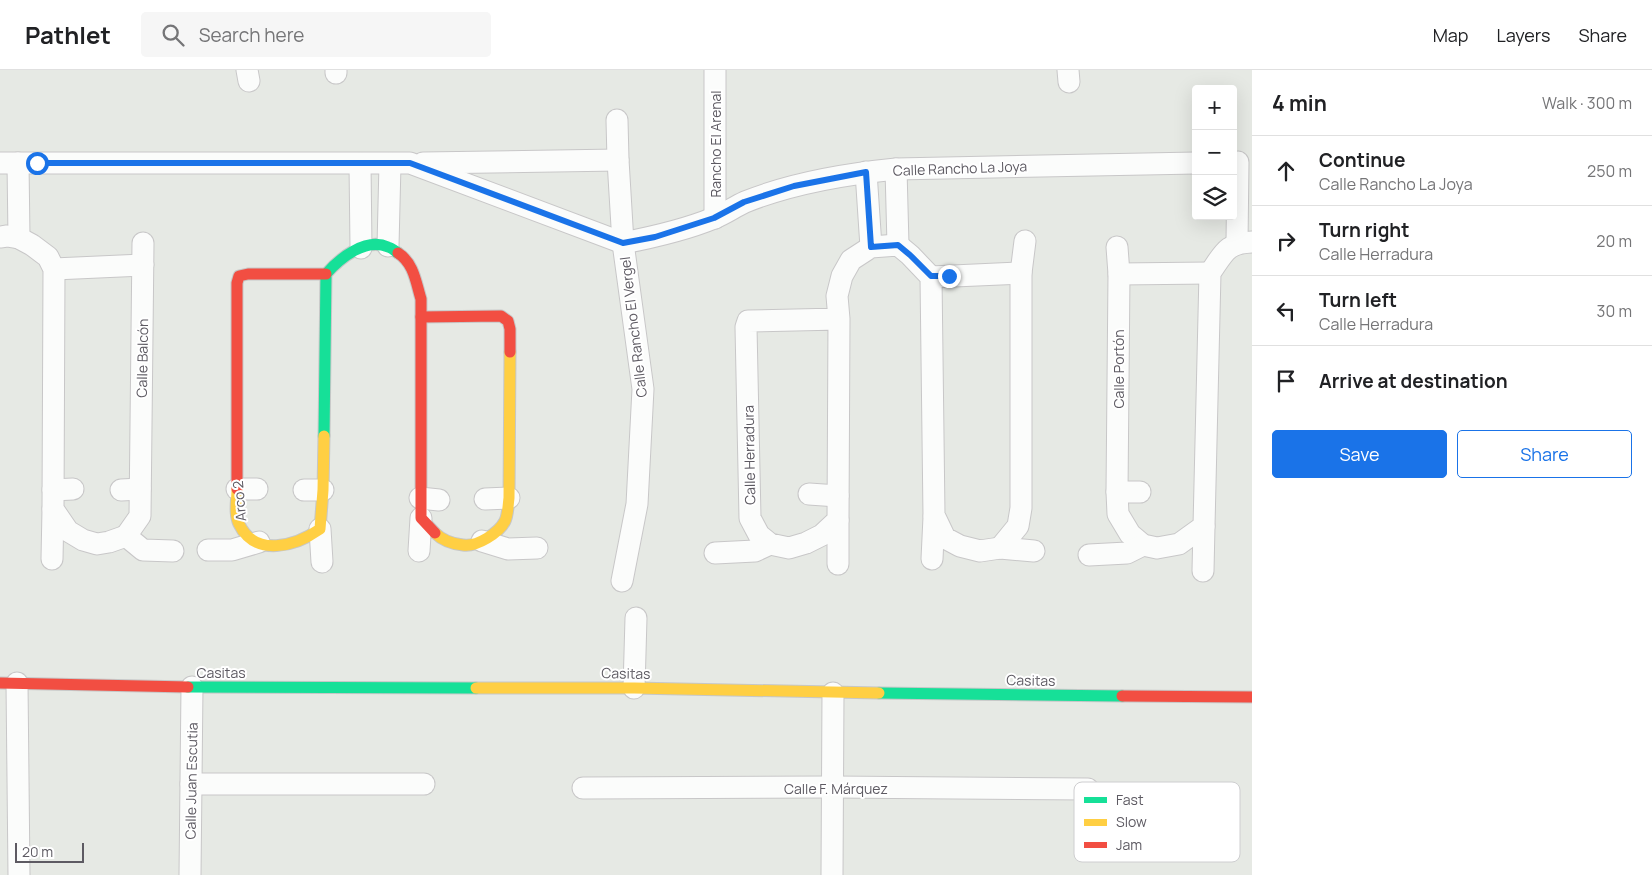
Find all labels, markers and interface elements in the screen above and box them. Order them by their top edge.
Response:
search box [141,12,491,57]
text: Pathlet [25,18,111,51]
icon: search [159,21,187,49]
text: Search here [199,22,304,48]
text: Map [1433,23,1468,47]
text: Layers [1496,23,1550,47]
text: Share [1578,23,1627,47]
map controls [1192,85,1237,220]
button: + [1192,85,1237,130]
text: 4 min [1272,89,1327,117]
street label: Rancho El Arenal [706,90,725,198]
text: Walk · 300 m [1542,92,1632,114]
button: − [1192,130,1237,175]
text: Continue [1319,147,1405,173]
route start [26,152,49,175]
street label: Calle Rancho La Joya [892,156,1028,180]
icon: ahead [1272,157,1300,185]
text: 250 m [1587,160,1632,182]
text: Calle Rancho La Joya [1319,173,1473,195]
button: layers [1192,175,1237,220]
text: Turn right [1319,217,1409,243]
icon: right [1272,227,1300,255]
text: 20 m [1596,230,1632,252]
text: Calle Herradura [1319,243,1433,265]
street label: Calle Rancho El Vergel [615,256,651,398]
route end [938,265,961,288]
text: Turn left [1319,287,1397,313]
icon: left [1272,297,1300,325]
text: 30 m [1597,300,1632,322]
text: Calle Herradura [1319,313,1433,335]
street label: Calle Balcón [132,318,152,398]
street label: Calle Portón [1109,330,1128,408]
icon: arrive [1272,367,1300,395]
text: Arrive at destination [1319,368,1508,394]
street label: Calle Herradura [739,405,759,505]
button: Save [1272,430,1447,478]
button: Share [1457,430,1632,478]
street label: Arco 2 [228,480,250,522]
street label: Casitas [196,663,246,682]
street label: Casitas [601,663,651,683]
street label: Casitas [1006,670,1056,690]
street label: Calle Juan Escutia [180,722,202,840]
street label: Calle F. Márquez [784,779,888,798]
legend [1074,782,1240,862]
text: Fast [1116,790,1144,809]
text: Slow [1116,812,1147,831]
text: Jam [1116,835,1142,854]
scale bar [15,840,84,863]
text: 20 m [22,842,53,861]

